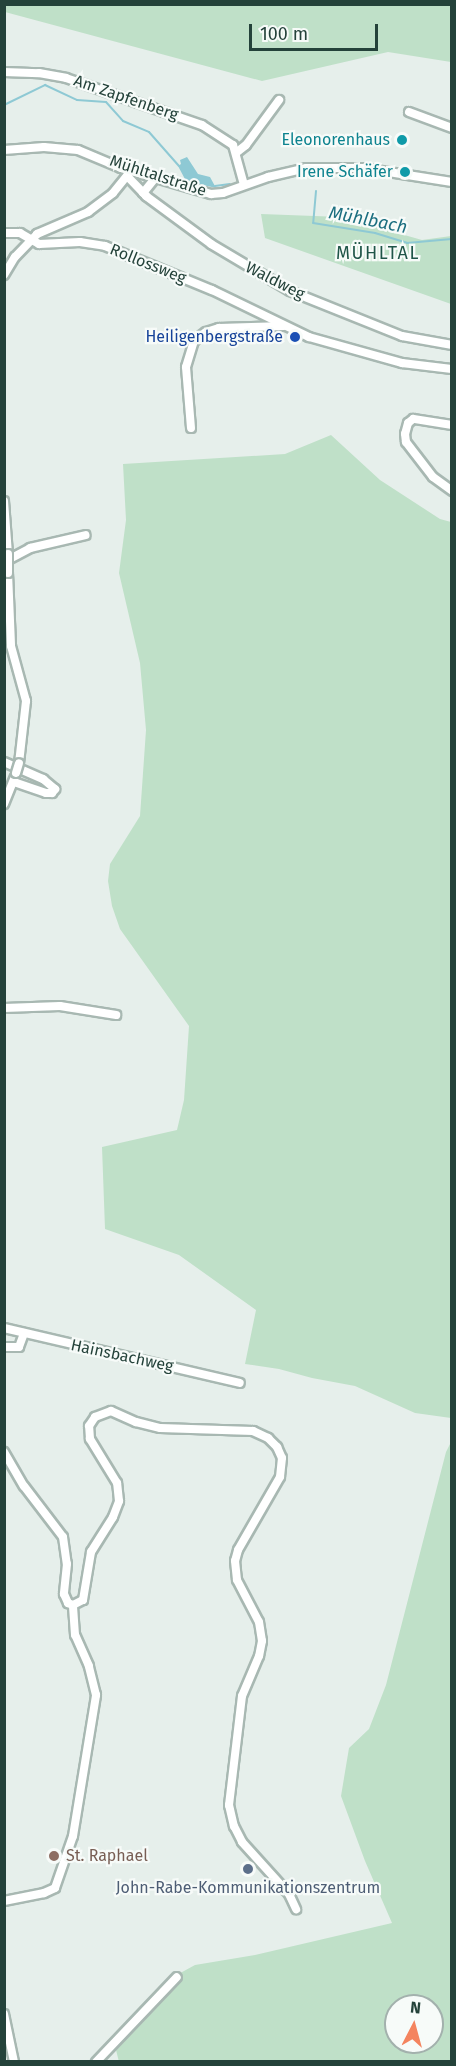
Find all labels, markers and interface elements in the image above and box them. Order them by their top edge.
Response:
scale bar [252,12,381,50]
text: 100 m [260,23,308,45]
street label: Am Zapfenberg [71,71,181,125]
place label: Eleonorenhaus [282,130,390,150]
marker: Eleonorenhaus [395,133,409,147]
street label: Mühltalstraße [107,151,209,201]
place label: Irene Schäfer [297,162,393,182]
marker: Irene Schäfer [398,165,412,179]
water label: Mühlbach [327,202,409,238]
street label: Rollossweg [107,240,189,288]
district label: MÜHLTAL [336,242,420,264]
street label: Waldweg [242,258,308,304]
place label: Heiligenbergstraße [145,327,283,347]
marker: Heiligenbergstraße [288,330,302,344]
street label: Hainsbachweg [69,1336,175,1376]
place label: St. Raphael [66,1846,148,1866]
marker: St. Raphael [47,1849,61,1863]
marker: John-Rabe-Kommunikationszentrum [241,1862,255,1876]
place label: John-Rabe-Kommunikationszentrum [116,1878,380,1898]
north arrow [384,1994,444,2054]
text: N [409,1998,422,2018]

